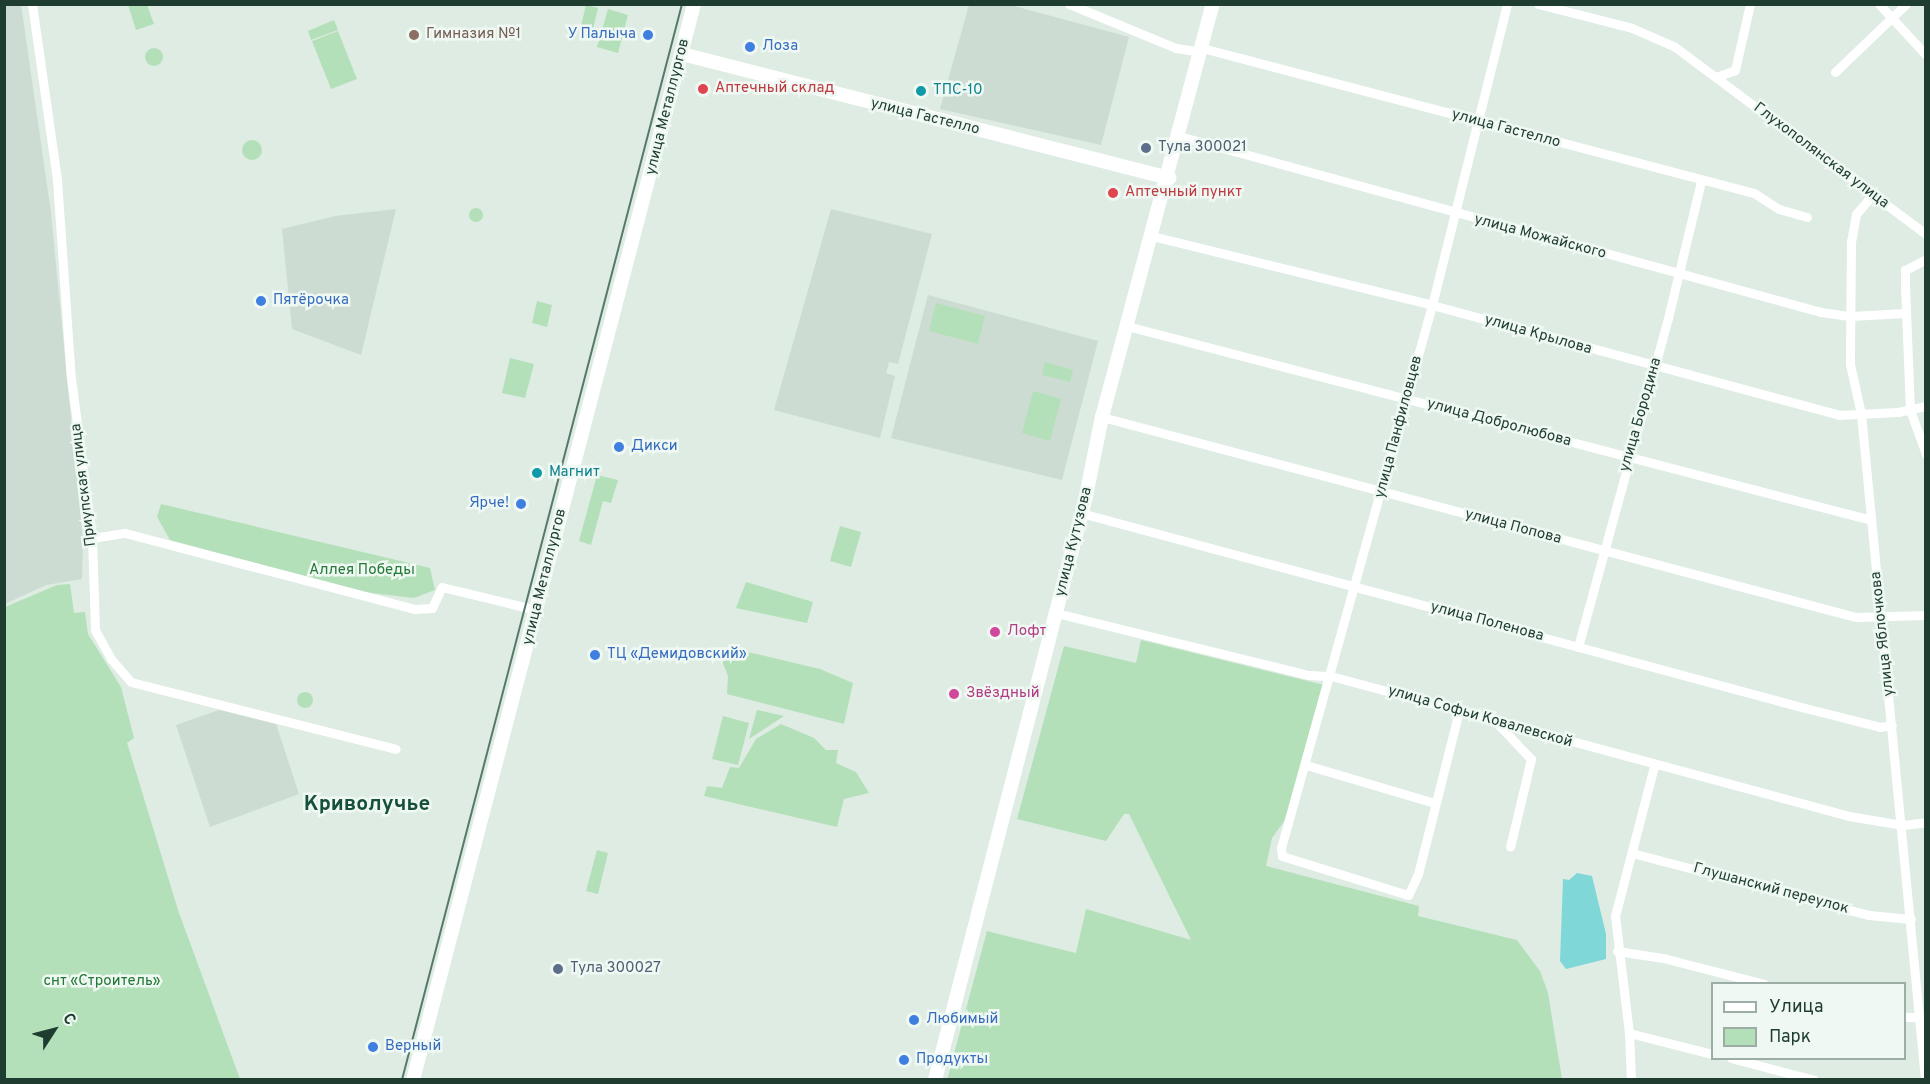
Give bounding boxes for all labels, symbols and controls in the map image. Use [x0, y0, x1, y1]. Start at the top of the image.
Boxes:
place label: Гимназия №1 [426, 26, 521, 44]
place label: У Палыча [567, 26, 636, 44]
marker: Гимназия №1 [407, 28, 421, 42]
marker: У Палыча [641, 28, 655, 42]
street label: улица Металлургов [642, 37, 694, 177]
place label: Лоза [762, 38, 798, 56]
marker: Лоза [743, 40, 757, 54]
place label: Аптечный склад [715, 80, 834, 98]
marker: Аптечный склад [696, 82, 710, 96]
place label: ТПС-10 [933, 82, 983, 100]
marker: ТПС-10 [914, 84, 928, 98]
street label: улица Гастелло [869, 95, 981, 139]
street label: Глухополянская улица [1750, 99, 1892, 213]
street label: улица Гастелло [1450, 106, 1562, 152]
place label: Тула 300021 [1158, 139, 1247, 157]
marker: Тула 300021 [1139, 141, 1153, 155]
place label: Аптечный пункт [1125, 184, 1242, 202]
marker: Аптечный пункт [1106, 186, 1120, 200]
street label: улица Можайского [1472, 211, 1608, 263]
place label: Пятёрочка [273, 292, 349, 310]
marker: Пятёрочка [254, 294, 268, 308]
street label: улица Крылова [1482, 311, 1594, 359]
street label: улица Панфиловцев [1371, 354, 1427, 500]
street label: улица Бородина [1616, 356, 1666, 474]
street label: улица Добролюбова [1425, 395, 1573, 451]
street label: Приупская улица [68, 422, 100, 548]
place label: Дикси [631, 438, 678, 456]
marker: Дикси [612, 440, 626, 454]
place label: Магнит [549, 464, 600, 482]
marker: Магнит [530, 466, 544, 480]
street label: улица Кутузова [1052, 485, 1096, 599]
place label: Ярче! [469, 495, 509, 513]
marker: Ярче! [514, 497, 528, 511]
street label: улица Попова [1463, 505, 1563, 549]
street label: улица Металлургов [519, 507, 571, 647]
park label: Аллея Победы [309, 562, 415, 580]
street label: улица Яблочкова [1867, 571, 1899, 697]
street label: улица Поленова [1428, 598, 1546, 646]
place label: Лофт [1007, 623, 1046, 641]
marker: Лофт [988, 625, 1002, 639]
place label: ТЦ «Демидовский» [607, 646, 747, 664]
marker: ТЦ «Демидовский» [588, 648, 602, 662]
street label: улица Софьи Ковалевской [1386, 682, 1574, 752]
place label: Звёздный [966, 685, 1040, 703]
marker: Звёздный [947, 687, 961, 701]
district label: Криволучье [304, 792, 430, 818]
street label: Глушанский переулок [1691, 860, 1851, 918]
place label: Тула 300027 [570, 960, 661, 978]
marker: Тула 300027 [551, 962, 565, 976]
park label: снт «Строитель» [44, 973, 160, 991]
legend [1711, 982, 1906, 1060]
text: Улица [1769, 996, 1823, 1019]
north arrow [24, 1000, 84, 1060]
text: С [57, 1009, 80, 1029]
place label: Любимый [926, 1011, 998, 1029]
marker: Любимый [907, 1013, 921, 1027]
text: Парк [1769, 1026, 1811, 1049]
place label: Верный [385, 1038, 441, 1056]
marker: Верный [366, 1040, 380, 1054]
place label: Продукты [916, 1051, 988, 1069]
marker: Продукты [897, 1053, 911, 1067]

